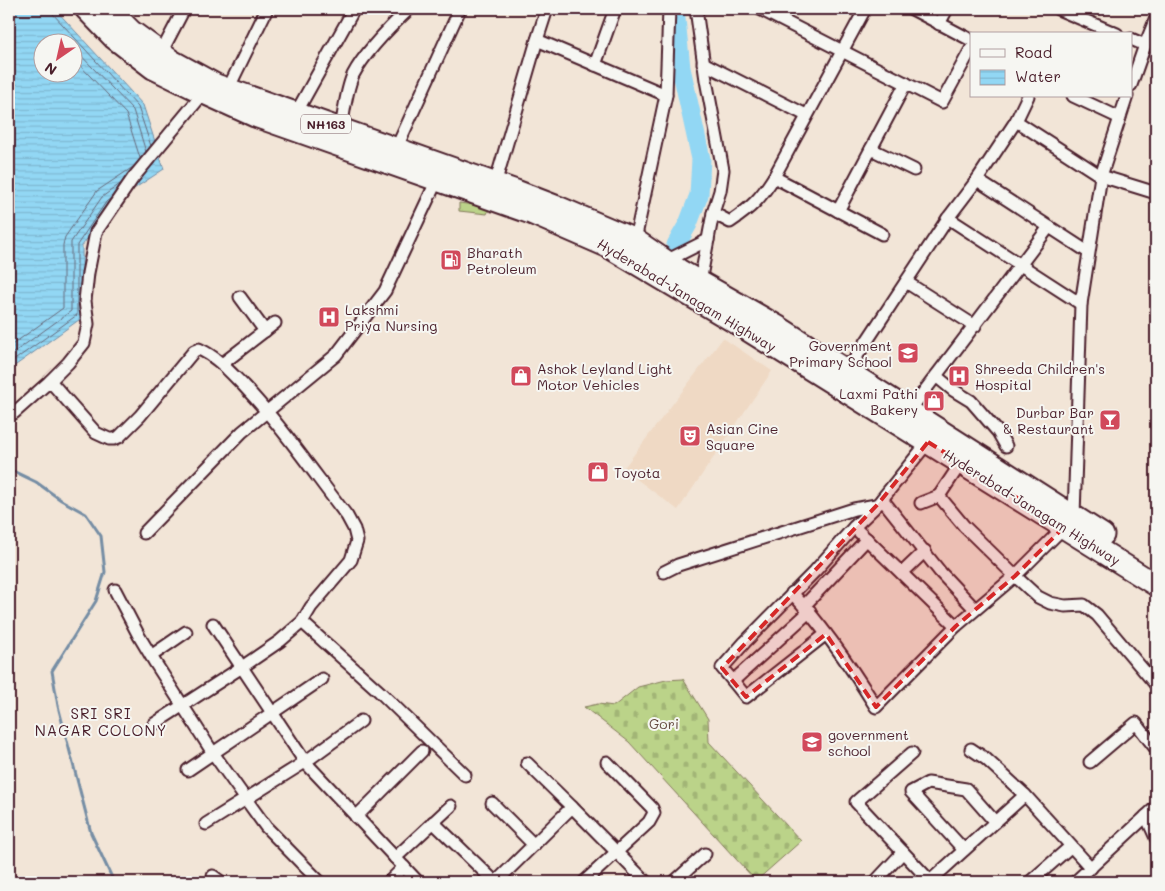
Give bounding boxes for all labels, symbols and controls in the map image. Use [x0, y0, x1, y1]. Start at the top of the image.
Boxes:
north arrow [32, 32, 82, 82]
legend [970, 32, 1132, 98]
text: Road [1015, 42, 1052, 62]
text: N [41, 58, 60, 80]
text: Water [1015, 66, 1061, 86]
road number: NH163 [301, 115, 351, 134]
street label: Hyderabad-Janagam Highway [594, 234, 780, 356]
place label: Bharath Petroleum [467, 243, 537, 278]
fuel station icon: Bharath Petroleum [439, 248, 463, 272]
place label: Lakshmi Priya Nursing [345, 300, 437, 335]
hospital icon: Lakshmi Priya Nursing [317, 305, 341, 329]
place label: Government Primary School [789, 336, 892, 371]
school or university icon: Government Primary School [896, 341, 920, 365]
place label: Ashok Leyland Light Motor Vehicles [537, 359, 672, 394]
place label: Shreeda Children's Hospital [975, 359, 1105, 394]
shop icon: Ashok Leyland Light Motor Vehicles [509, 364, 533, 388]
hospital icon: Shreeda Children's Hospital [947, 364, 971, 388]
place label: Laxmi Pathi Bakery [839, 384, 918, 419]
shop icon: Laxmi Pathi Bakery [922, 389, 946, 413]
place label: Durbar Bar & Restaurant [1003, 403, 1094, 438]
bar icon: Durbar Bar & Restaurant [1098, 408, 1122, 432]
place label: Asian Cine Square [706, 419, 778, 454]
theatre icon: Asian Cine Square [678, 424, 702, 448]
street label: Hyderabad-Janagam Highway [940, 444, 1124, 570]
shop icon: Toyota [586, 460, 610, 484]
place label: Toyota [614, 463, 661, 482]
district label: SRI SRI NAGAR COLONY [35, 703, 167, 740]
park label: Gori [649, 714, 679, 733]
place label: government school [828, 725, 909, 760]
school or university icon: government school [800, 730, 824, 754]

